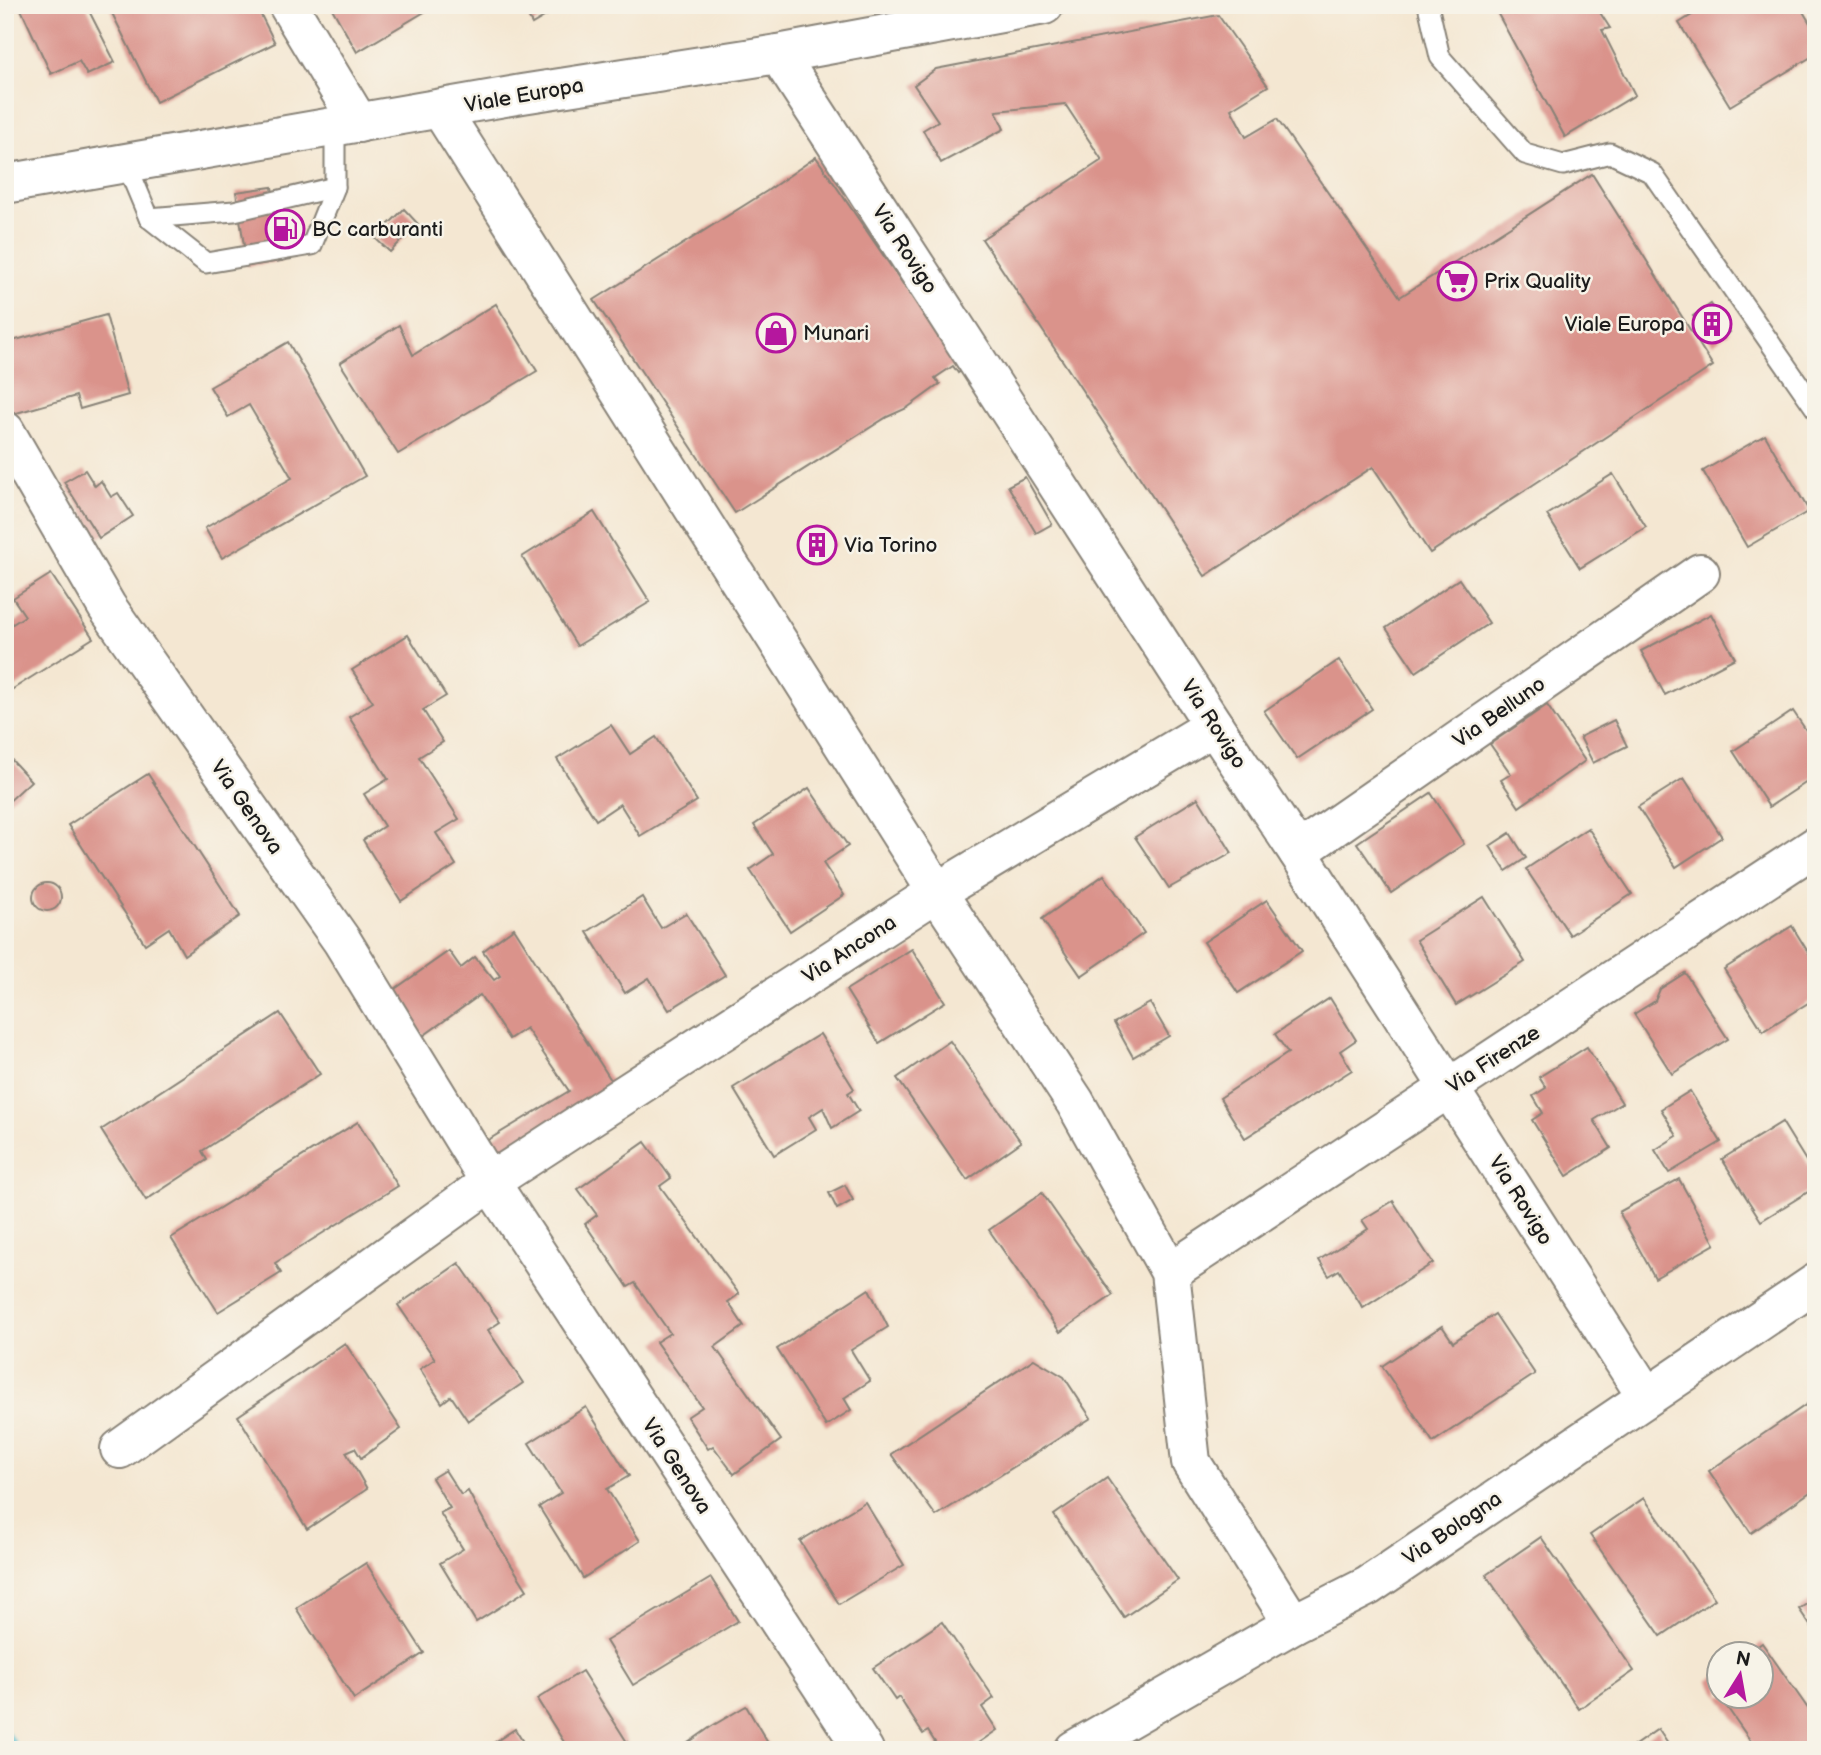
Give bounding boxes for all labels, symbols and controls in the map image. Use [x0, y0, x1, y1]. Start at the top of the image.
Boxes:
street label: Viale Europa [463, 73, 586, 118]
street label: Via Rovigo [867, 200, 943, 299]
fuel station icon: BC carburanti [264, 208, 306, 250]
place label: BC carburanti [312, 217, 443, 242]
supermarket icon: Prix Quality [1436, 260, 1478, 302]
place label: Prix Quality [1484, 269, 1591, 294]
building icon: Viale Europa [1691, 303, 1733, 345]
shop icon: Munari [755, 312, 797, 354]
place label: Viale Europa [1564, 312, 1685, 337]
place label: Munari [803, 321, 869, 346]
building icon: Via Torino [796, 524, 838, 566]
place label: Via Torino [844, 533, 938, 558]
street label: Via Belluno [1448, 671, 1550, 753]
street label: Via Rovigo [1176, 675, 1252, 774]
street label: Via Genova [205, 755, 288, 859]
street label: Via Ancona [798, 910, 901, 989]
street label: Via Firenze [1442, 1020, 1545, 1099]
street label: Via Rovigo [1483, 1151, 1558, 1250]
street label: Via Genova [636, 1414, 717, 1519]
street label: Via Bologna [1398, 1486, 1507, 1571]
north arrow [1706, 1640, 1776, 1710]
text: N [1734, 1647, 1752, 1672]

